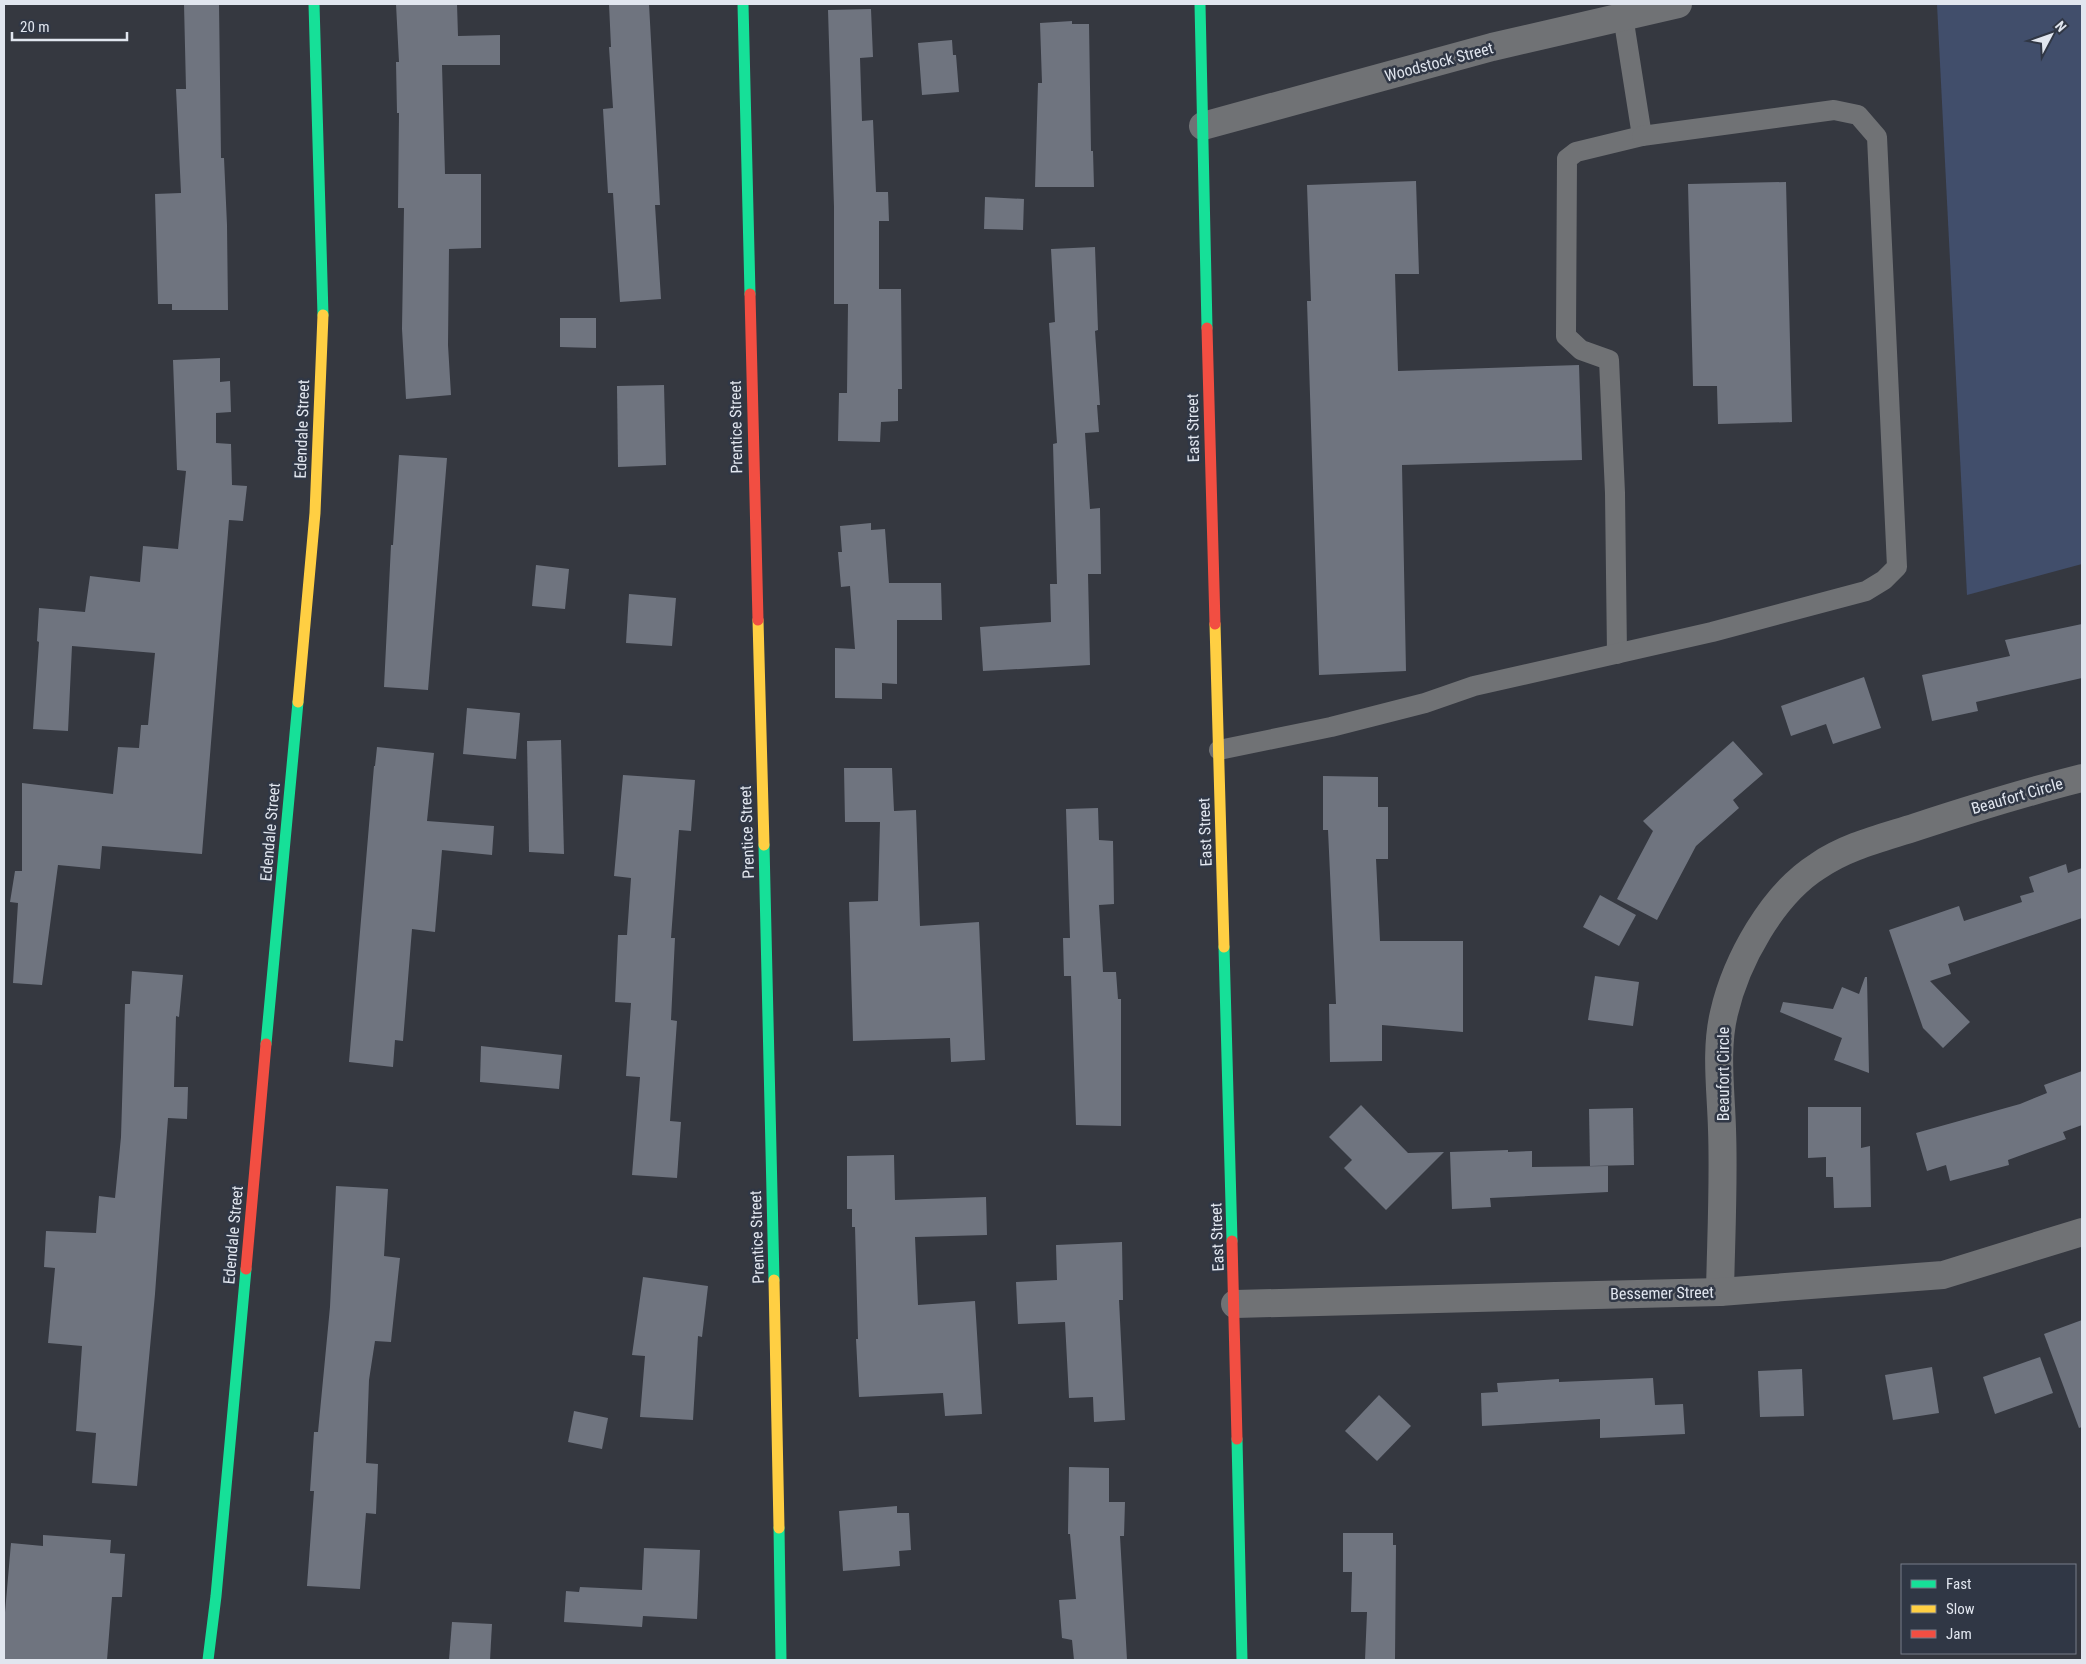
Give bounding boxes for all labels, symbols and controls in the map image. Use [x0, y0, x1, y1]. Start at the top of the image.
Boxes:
scale bar [12, 10, 128, 42]
north arrow [2026, 10, 2076, 60]
text: 20 m [20, 18, 50, 36]
text: N [2052, 18, 2070, 35]
street label: Woodstock Street [1383, 38, 1496, 86]
street label: Edendale Street [291, 379, 313, 479]
street label: Prentice Street [726, 380, 746, 474]
street label: East Street [1183, 393, 1203, 463]
street label: Beaufort Circle [1969, 774, 2065, 818]
street label: Edendale Street [256, 782, 284, 882]
street label: Prentice Street [736, 785, 758, 879]
street label: East Street [1194, 797, 1216, 867]
street label: Beaufort Circle [1714, 1027, 1733, 1121]
street label: Edendale Street [219, 1185, 247, 1285]
street label: Prentice Street [746, 1190, 768, 1284]
street label: East Street [1206, 1202, 1228, 1272]
street label: Bessemer Street [1610, 1283, 1714, 1303]
legend [1901, 1564, 2076, 1654]
text: Fast [1946, 1575, 1971, 1593]
text: Slow [1946, 1600, 1975, 1618]
text: Jam [1946, 1625, 1972, 1643]

